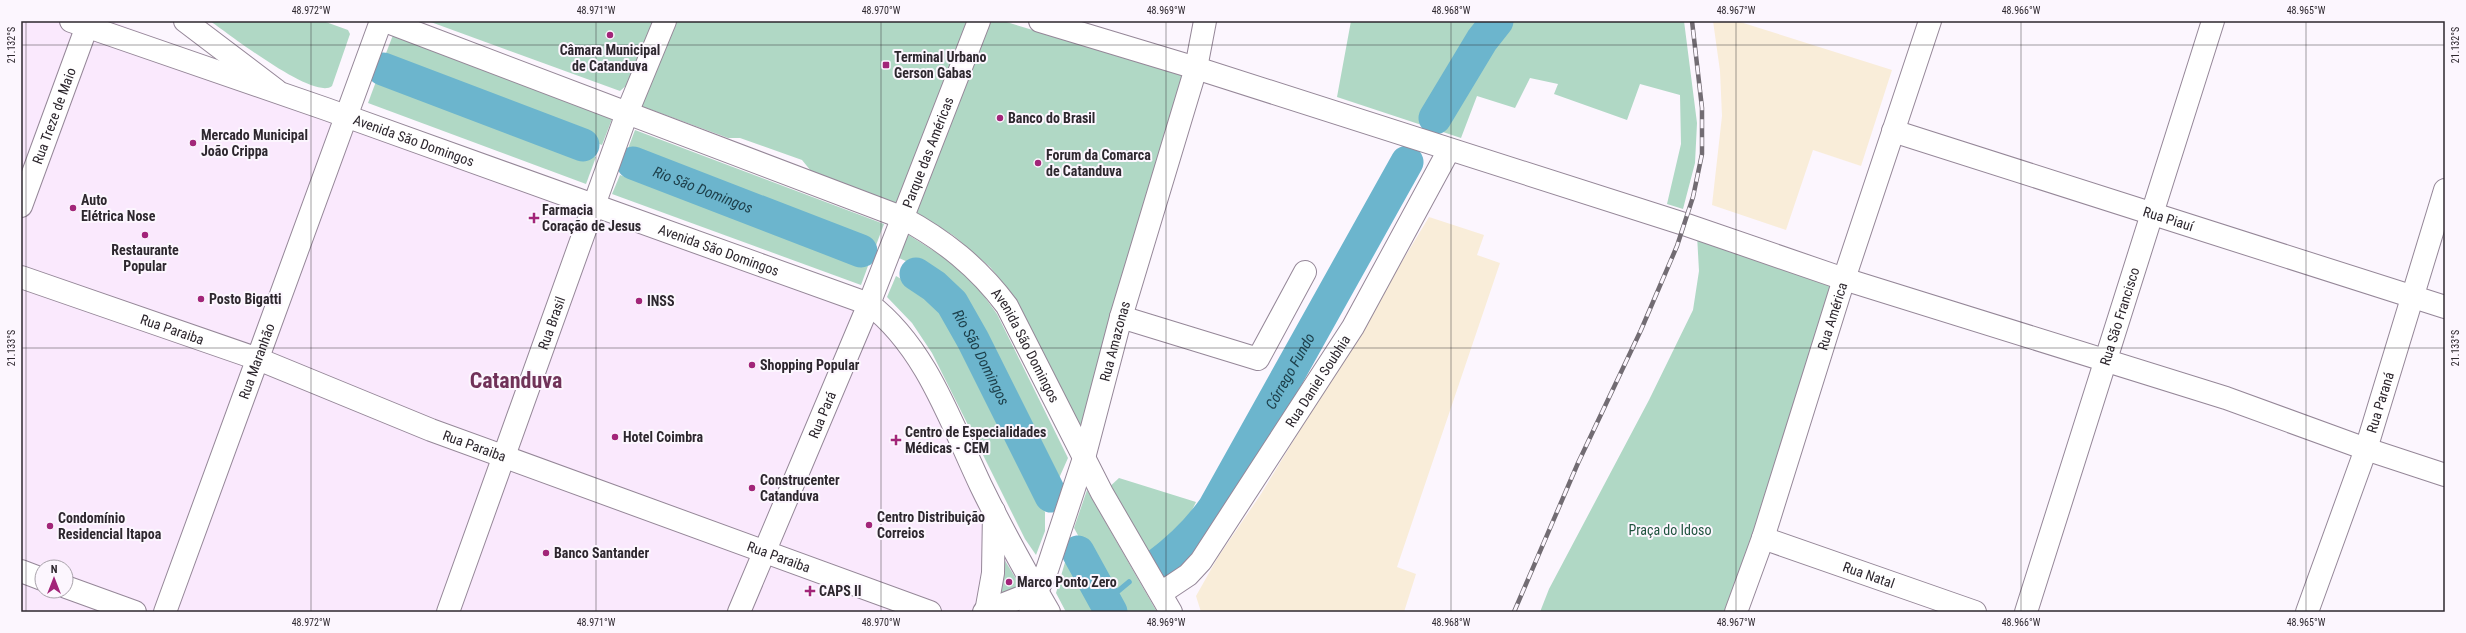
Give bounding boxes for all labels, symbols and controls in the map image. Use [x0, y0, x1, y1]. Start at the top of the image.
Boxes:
text: 48.972°W [292, 5, 331, 16]
text: 48.971°W [577, 5, 616, 16]
text: 48.970°W [862, 5, 901, 16]
text: 48.969°W [1147, 5, 1186, 16]
text: 48.968°W [1432, 5, 1471, 16]
text: 48.967°W [1717, 5, 1756, 16]
text: 48.966°W [2002, 5, 2041, 16]
text: 48.965°W [2287, 5, 2326, 16]
text: 21.132°S [6, 27, 17, 63]
text: 21.132°S [2450, 27, 2461, 63]
marker: Câmara Municipal de Catanduva [605, 30, 615, 40]
place label: Câmara Municipal de Catanduva [560, 42, 660, 74]
place label: Terminal Urbano Gerson Gabas [894, 49, 987, 81]
marker: Terminal Urbano Gerson Gabas [881, 60, 891, 70]
street label: Rua Treze de Maio [29, 65, 79, 166]
street label: Parque das Américas [899, 95, 957, 210]
place label: Banco do Brasil [1008, 110, 1095, 126]
street label: Avenida São Domingos [351, 111, 476, 170]
marker: Banco do Brasil [995, 113, 1005, 123]
place label: Mercado Municipal João Crippa [201, 127, 308, 159]
marker: Mercado Municipal João Crippa [188, 138, 198, 148]
place label: Forum da Comarca de Catanduva [1046, 147, 1151, 179]
marker: Forum da Comarca de Catanduva [1033, 158, 1043, 168]
water label: Rio São Domingos [651, 163, 756, 217]
place label: Auto Elétrica Nose [81, 192, 156, 224]
place label: Farmacia Coração de Jesus [542, 202, 641, 234]
marker: Auto Elétrica Nose [68, 203, 78, 213]
street label: Rua Piauí [2141, 203, 2196, 235]
marker: Farmacia Coração de Jesus [529, 213, 539, 223]
street label: Avenida São Domingos [656, 221, 781, 279]
marker: Restaurante Popular [140, 230, 150, 240]
place label: Restaurante Popular [111, 242, 179, 274]
street label: Rua São Francisco [2097, 265, 2143, 367]
street label: Rua América [1814, 281, 1850, 352]
street label: Avenida São Domingos [988, 285, 1063, 405]
place label: Posto Bigatti [209, 291, 282, 307]
place label: INSS [647, 293, 675, 309]
marker: Posto Bigatti [196, 294, 206, 304]
street label: Rua Brasil [535, 294, 569, 352]
marker: INSS [634, 296, 644, 306]
street label: Rua Amazonas [1096, 299, 1133, 383]
water label: Rio São Domingos [949, 306, 1013, 408]
street label: Rua Paraiba [138, 311, 206, 348]
street label: Rua Maranhão [236, 321, 278, 401]
text: 21.133°S [6, 330, 17, 366]
water label: Córrego Fundo [1262, 330, 1319, 413]
text: 21.133°S [2450, 330, 2461, 366]
street label: Rua Daniel Soubhia [1282, 332, 1354, 430]
place label: Shopping Popular [760, 357, 860, 373]
marker: Shopping Popular [747, 360, 757, 370]
district label: Catanduva [470, 368, 562, 393]
street label: Rua Paraná [2363, 370, 2397, 435]
street label: Rua Pará [805, 389, 839, 441]
place label: Centro de Especialidades Médicas - CEM [905, 424, 1046, 456]
street label: Rua Paraiba [441, 427, 508, 465]
place label: Hotel Coimbra [623, 429, 704, 445]
marker: Hotel Coimbra [610, 432, 620, 442]
marker: Centro de Especialidades Médicas - CEM [890, 434, 902, 446]
place label: Construcenter Catanduva [760, 472, 840, 504]
marker: Construcenter Catanduva [747, 483, 757, 493]
place label: Centro Distribuição Correios [877, 509, 985, 541]
place label: Condomínio Residencial Itapoa [58, 510, 162, 542]
marker: Centro Distribuição Correios [864, 520, 874, 530]
marker: Condomínio Residencial Itapoa [45, 521, 55, 531]
park label: Praça do Idoso [1629, 522, 1711, 538]
street label: Rua Paraiba [745, 538, 813, 576]
place label: Banco Santander [554, 545, 649, 561]
marker: Banco Santander [541, 548, 551, 558]
north arrow [34, 559, 74, 599]
street label: Rua Natal [1841, 559, 1897, 591]
text: N [51, 563, 58, 576]
place label: Marco Ponto Zero [1017, 574, 1117, 590]
marker: Marco Ponto Zero [1004, 577, 1014, 587]
place label: CAPS II [819, 583, 862, 599]
marker: CAPS II [804, 585, 816, 597]
text: 48.972°W [292, 617, 331, 628]
text: 48.971°W [577, 617, 616, 628]
text: 48.970°W [862, 617, 901, 628]
text: 48.969°W [1147, 617, 1186, 628]
text: 48.968°W [1432, 617, 1471, 628]
text: 48.967°W [1717, 617, 1756, 628]
text: 48.966°W [2002, 617, 2041, 628]
text: 48.965°W [2287, 617, 2326, 628]

